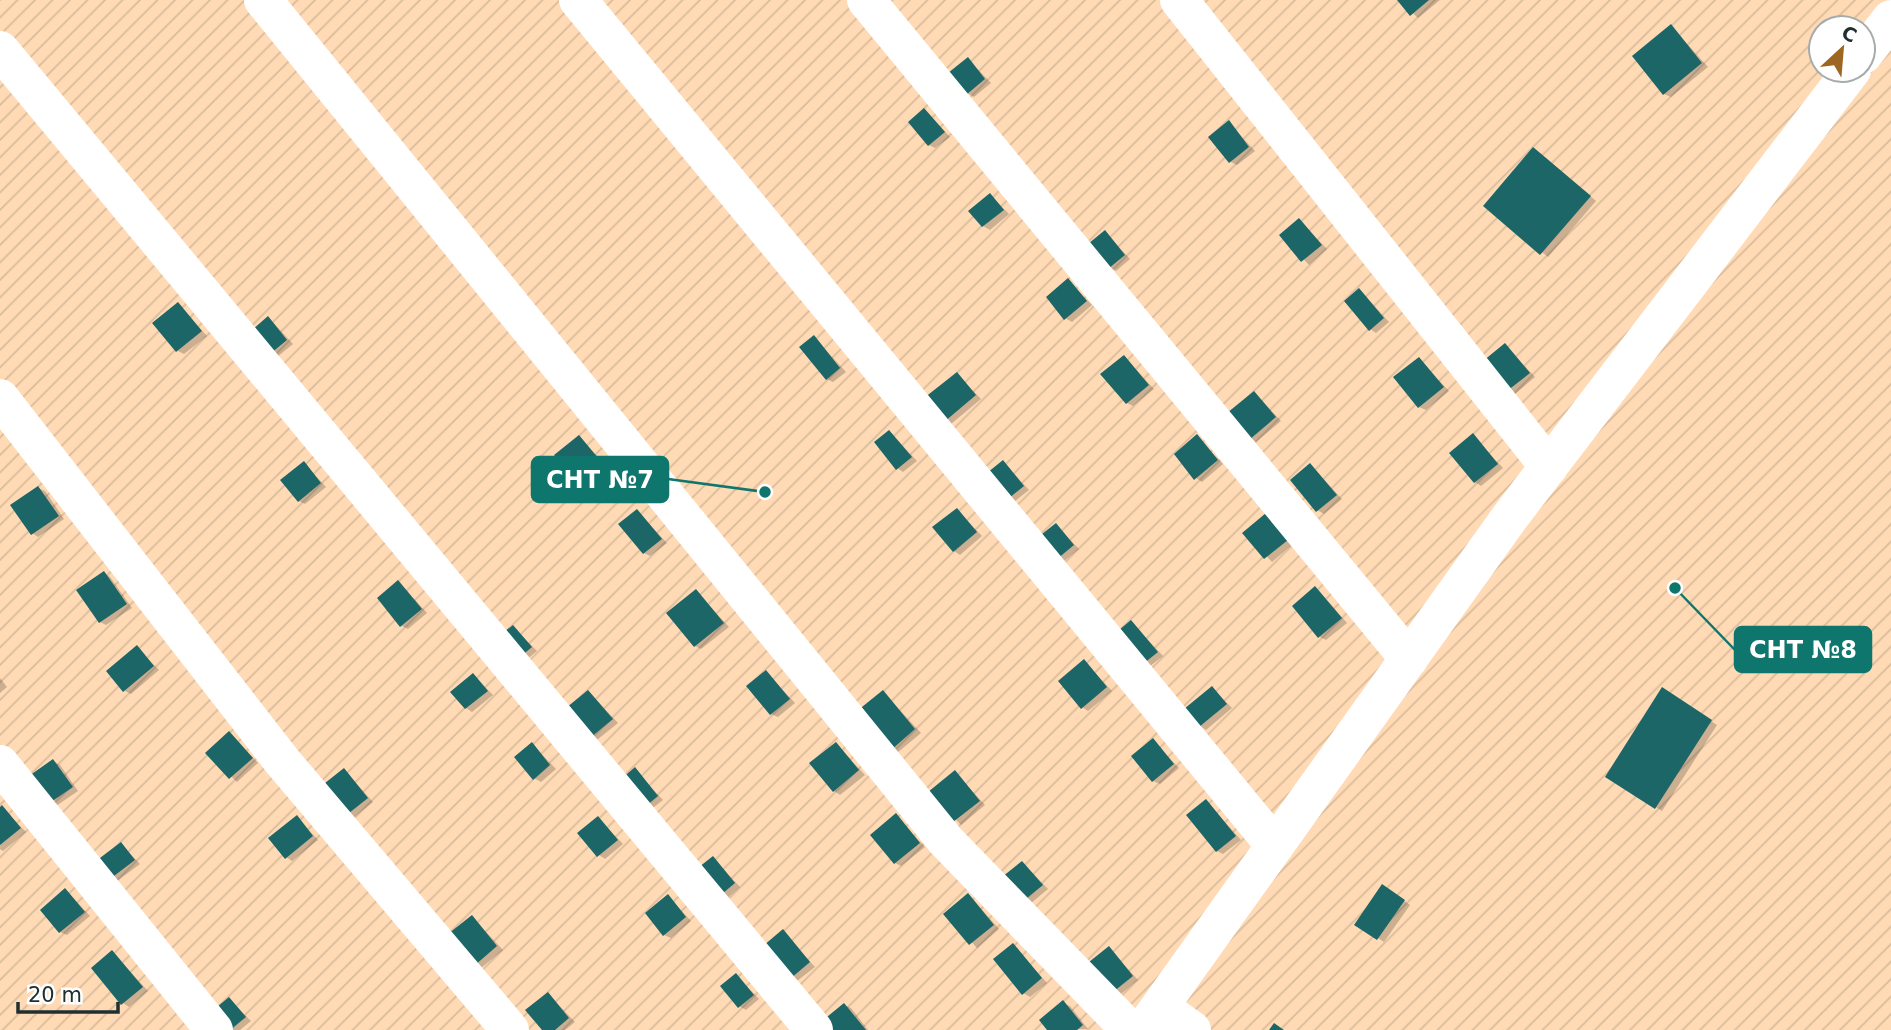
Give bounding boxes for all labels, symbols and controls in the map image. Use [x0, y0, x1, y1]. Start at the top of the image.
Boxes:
north arrow [1807, 14, 1877, 84]
text: С [1838, 21, 1861, 47]
callout: СНТ №7 [532, 457, 668, 502]
text: СНТ №7 [546, 466, 654, 494]
callout: СНТ №8 [1735, 627, 1871, 672]
text: СНТ №8 [1749, 636, 1857, 664]
scale bar [18, 970, 117, 1014]
text: 20 m [28, 983, 82, 1007]

